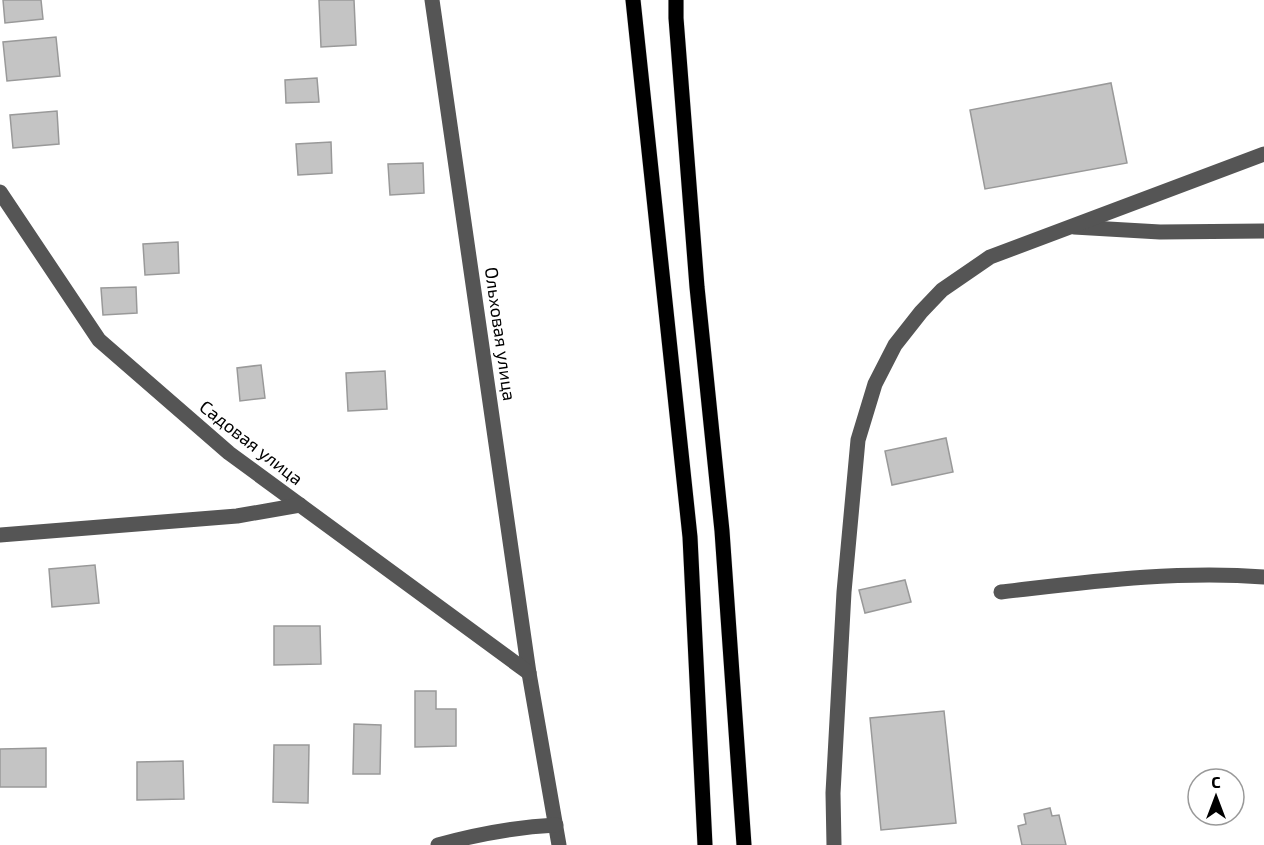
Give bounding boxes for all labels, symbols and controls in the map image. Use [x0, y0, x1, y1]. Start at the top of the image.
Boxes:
street label: Ольховая улица [481, 266, 521, 402]
street label: Садовая улица [196, 395, 308, 489]
north arrow [1186, 767, 1246, 827]
text: С [1211, 772, 1221, 791]

